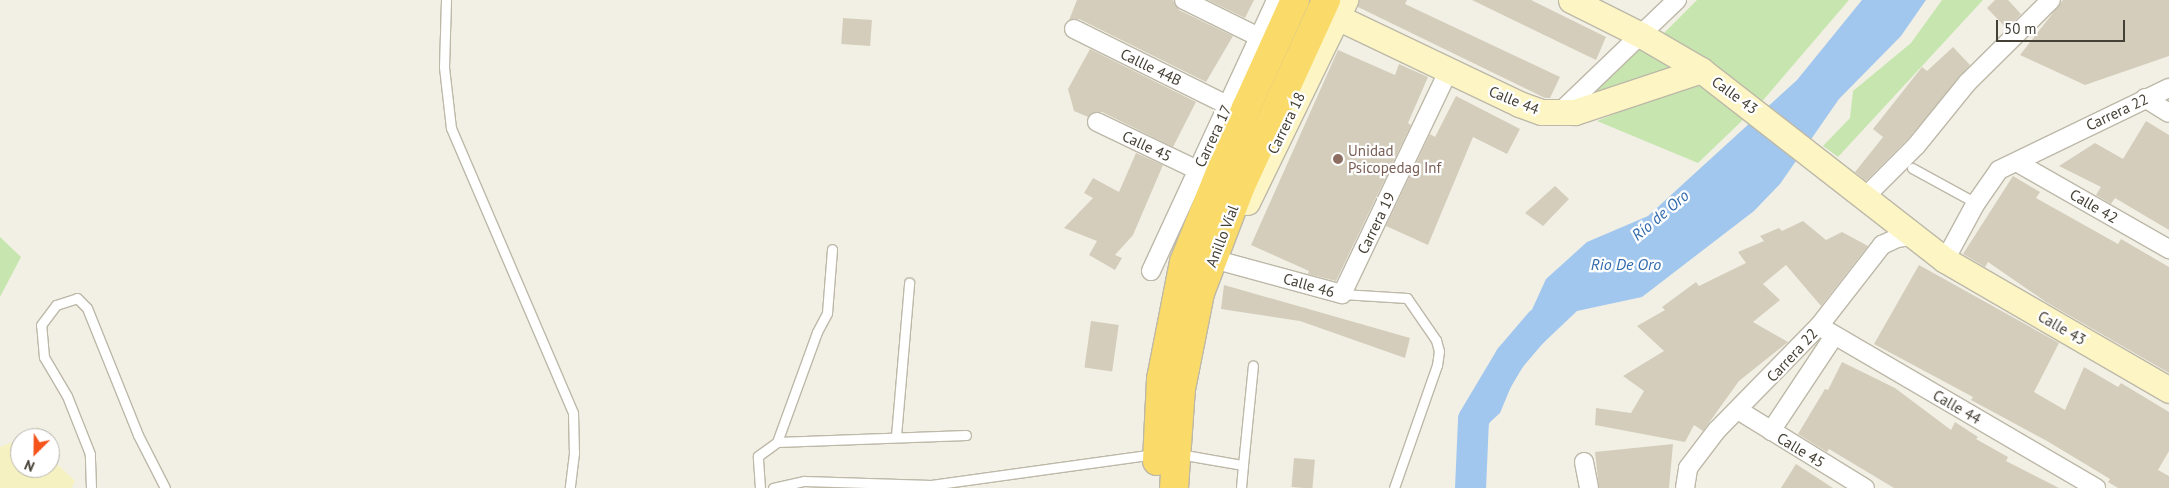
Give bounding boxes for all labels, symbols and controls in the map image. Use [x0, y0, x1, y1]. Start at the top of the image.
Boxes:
scale bar [1999, 10, 2128, 42]
text: 50 m [2004, 19, 2037, 38]
street label: Callle 44B [1118, 45, 1184, 89]
street label: Calle 43 [1708, 72, 1762, 118]
street label: Calle 44 [1486, 82, 1542, 118]
street label: Carrera 18 [1263, 89, 1309, 157]
street label: Carrera 22 [2083, 90, 2151, 134]
street label: Carrera 17 [1191, 102, 1235, 170]
street label: Calle 45 [1119, 127, 1175, 165]
place label: Unidad Psicopedag Inf [1348, 141, 1441, 176]
marker: Unidad Psicopedag Inf [1332, 153, 1344, 165]
street label: Calle 42 [2067, 185, 2121, 227]
water label: Río de Oro [1628, 186, 1692, 244]
street label: Carrera 19 [1353, 189, 1399, 257]
street label: Anillo Víal [1202, 202, 1242, 270]
water label: Rio De Oro [1591, 254, 1661, 274]
street label: Calle 46 [1281, 269, 1337, 301]
street label: Calle 43 [2035, 307, 2089, 349]
street label: Carrera 22 [1763, 325, 1821, 385]
street label: Calle 44 [1930, 386, 1984, 428]
north arrow [10, 428, 60, 478]
street label: Calle 45 [1774, 429, 1828, 471]
text: N [22, 456, 37, 476]

